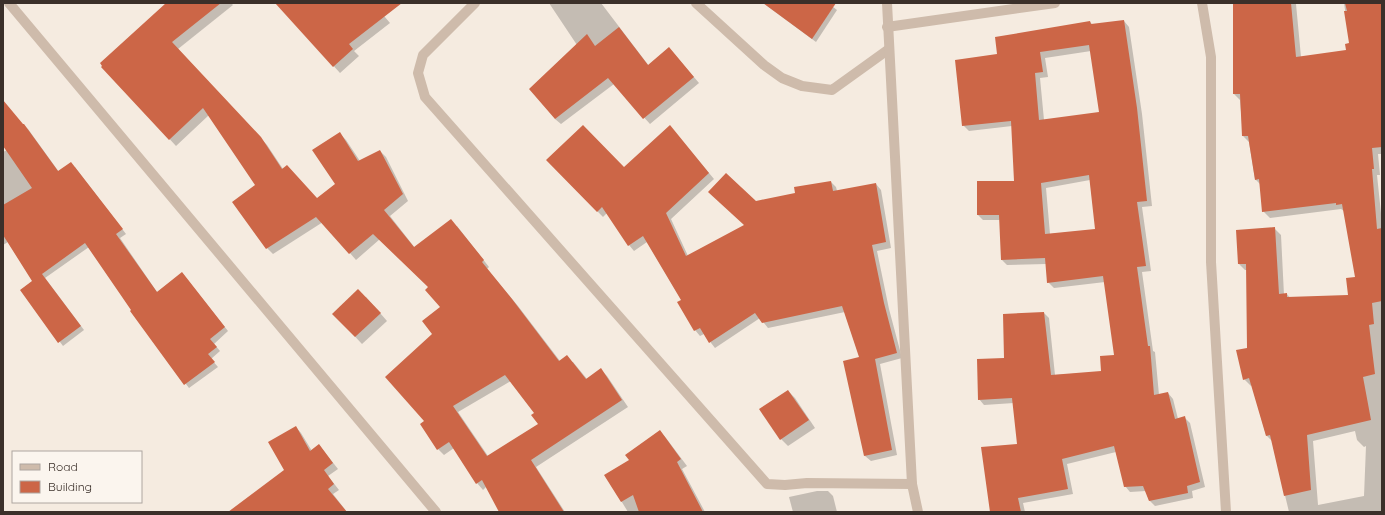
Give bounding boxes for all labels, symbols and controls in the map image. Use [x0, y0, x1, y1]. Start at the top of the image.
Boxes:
legend [12, 451, 142, 503]
text: Road [48, 459, 78, 474]
text: Building [48, 479, 92, 494]

